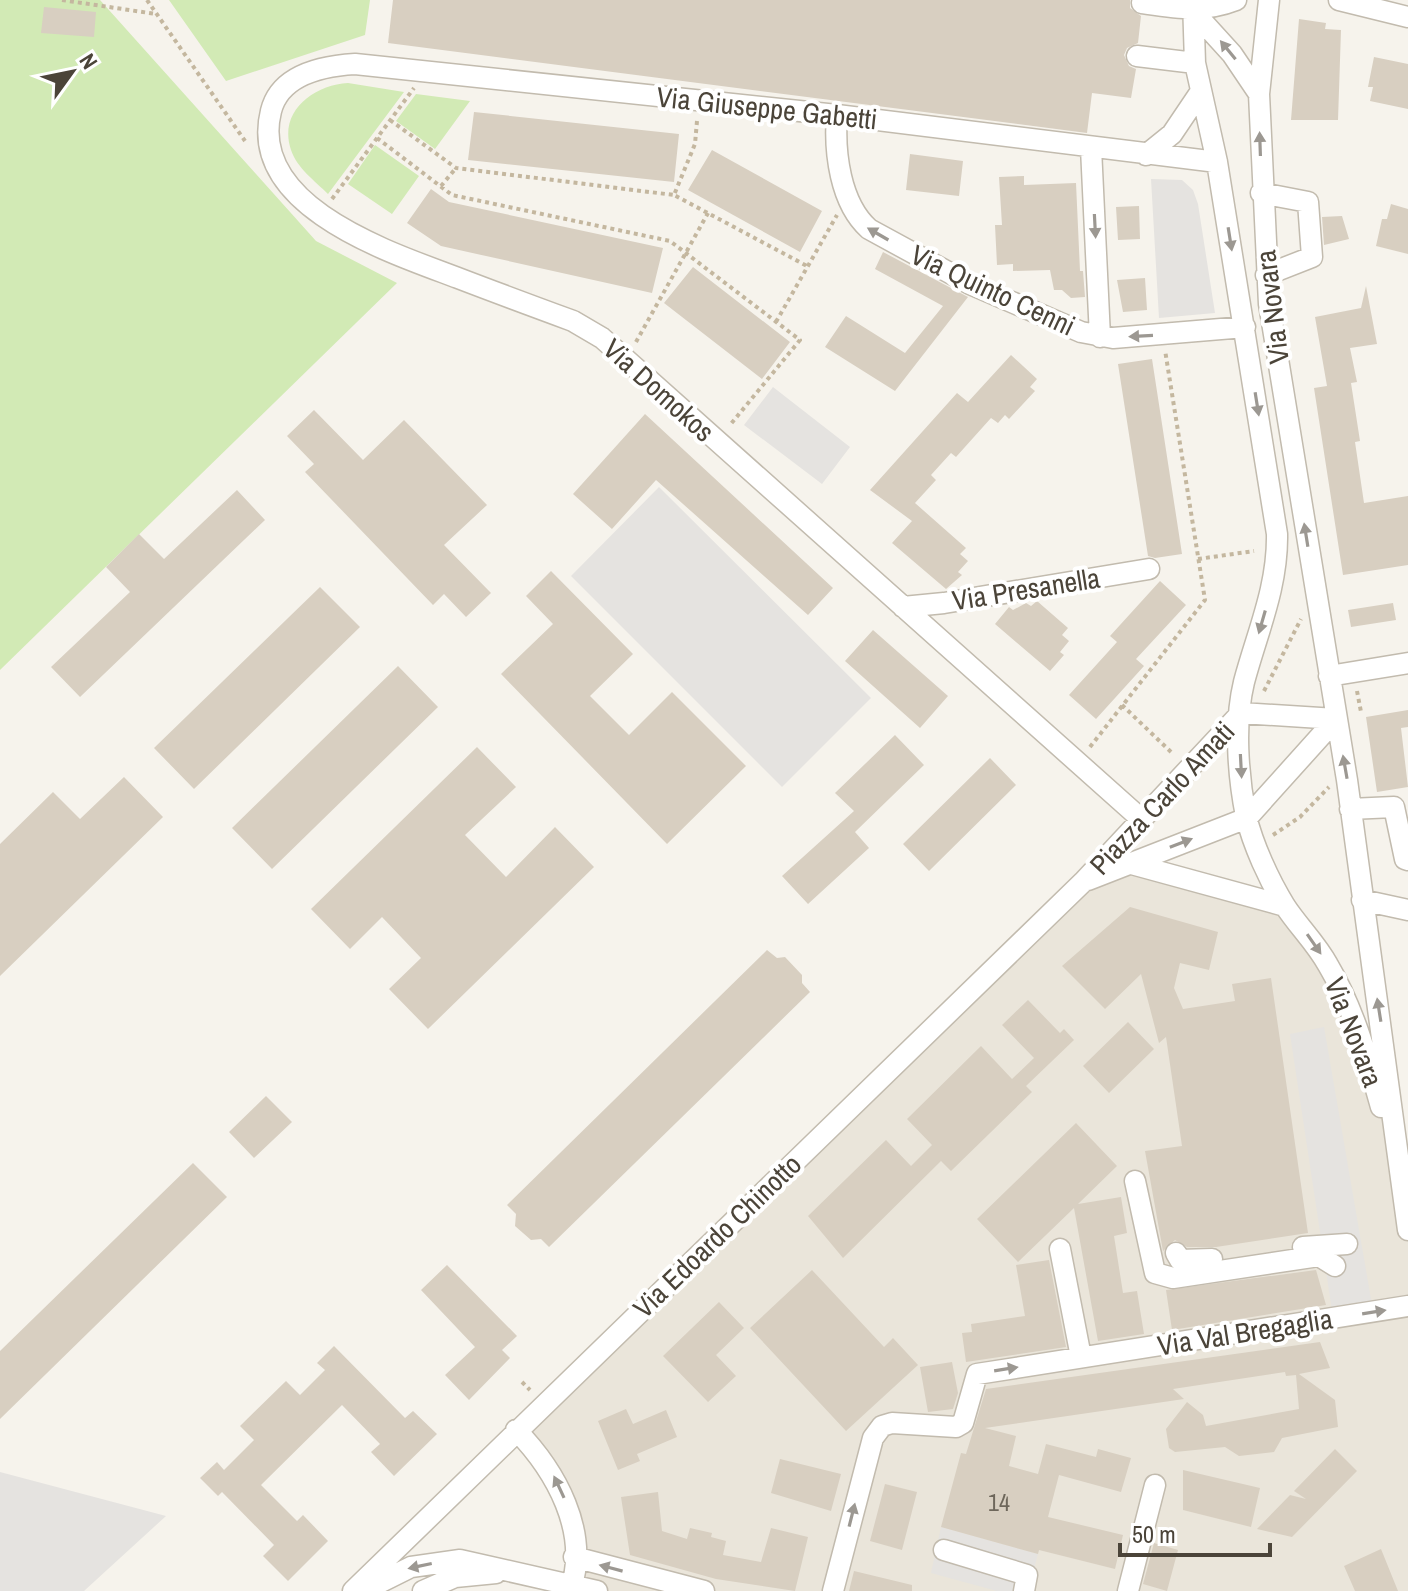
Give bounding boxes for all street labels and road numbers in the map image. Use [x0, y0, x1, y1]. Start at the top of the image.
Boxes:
street label: Via Giuseppe Gabetti [655, 78, 879, 138]
street label: Via Quinto Cenni [905, 235, 1081, 345]
street label: Via Novara [1246, 248, 1298, 366]
street label: Via Domokos [595, 330, 723, 450]
street label: Via Presanella [949, 559, 1103, 619]
street label: Piazza Carlo Amati [1081, 713, 1243, 883]
street label: Via Novara [1316, 972, 1392, 1092]
street label: Via Edoardo Chinotto [625, 1146, 809, 1326]
street label: Via Val Bregaglia [1155, 1299, 1335, 1365]

